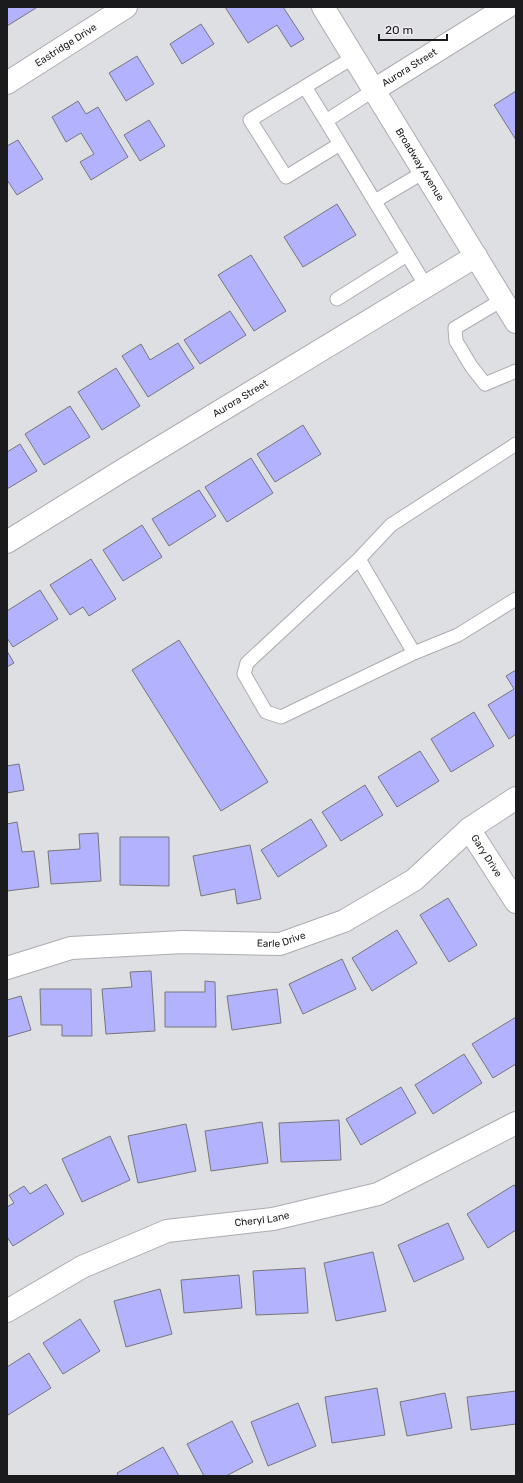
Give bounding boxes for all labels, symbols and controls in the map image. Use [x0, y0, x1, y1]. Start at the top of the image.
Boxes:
scale bar [379, 16, 447, 42]
street label: Eastridge Drive [33, 21, 99, 69]
text: 20 m [385, 23, 413, 37]
street label: Aurora Street [380, 46, 440, 89]
street label: Broadway Avenue [393, 126, 447, 204]
street label: Aurora Street [211, 377, 271, 420]
street label: Gary Drive [468, 832, 505, 880]
street label: Earle Drive [257, 929, 308, 950]
street label: Cheryl Lane [234, 1209, 291, 1229]

